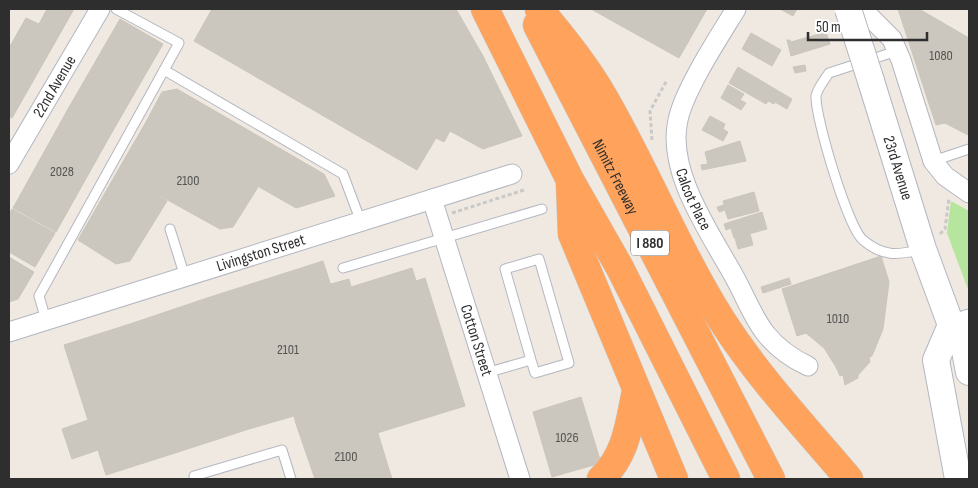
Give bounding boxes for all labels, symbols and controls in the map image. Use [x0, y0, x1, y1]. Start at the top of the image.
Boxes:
scale bar [808, 10, 927, 42]
text: 50 m [816, 18, 841, 37]
house number: 1080 [929, 47, 953, 64]
street label: 22nd Avenue [29, 52, 80, 121]
street label: 23rd Avenue [879, 134, 917, 202]
street label: Nimitz Freeway [588, 136, 643, 218]
house number: 2028 [50, 163, 74, 180]
street label: Calcot Place [671, 166, 715, 234]
house number: 2100 [176, 172, 200, 189]
street label: Livingston Street [214, 230, 308, 276]
road number: I 880 [631, 230, 669, 256]
street label: Cotton Street [456, 302, 497, 378]
house number: 1010 [827, 310, 849, 327]
house number: 2101 [277, 341, 299, 358]
house number: 1026 [555, 429, 579, 446]
house number: 2100 [334, 448, 358, 465]

